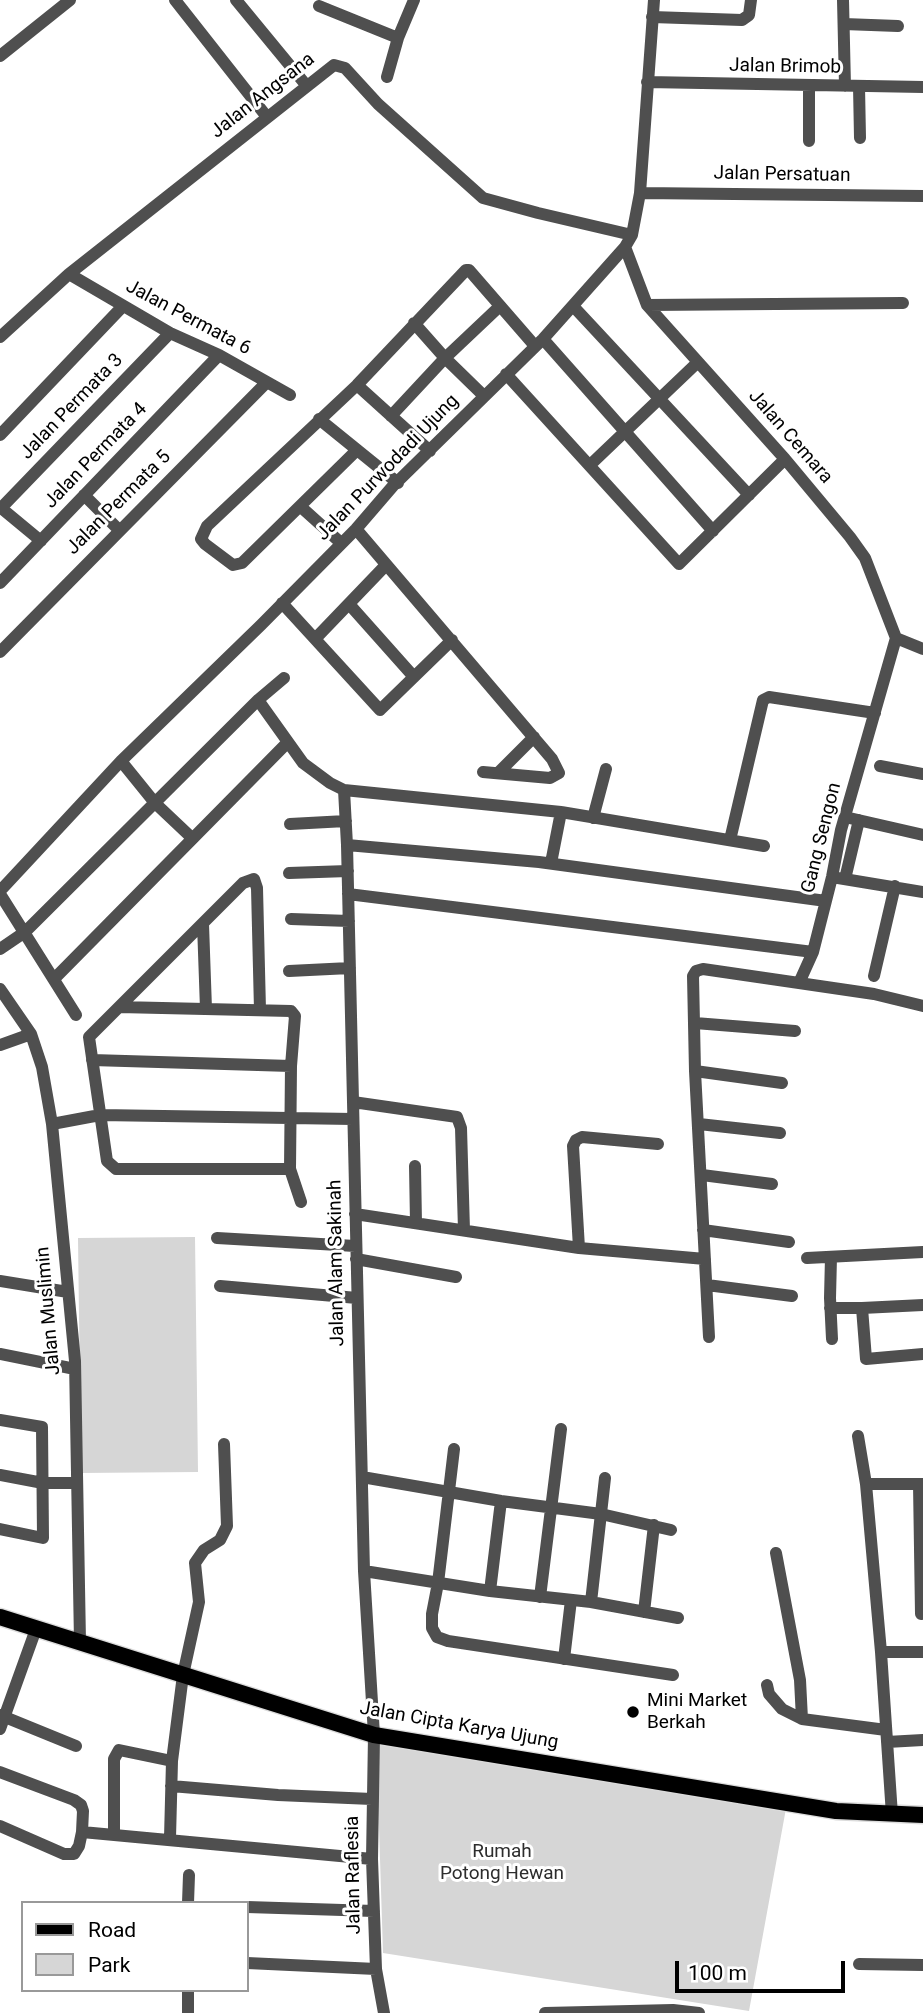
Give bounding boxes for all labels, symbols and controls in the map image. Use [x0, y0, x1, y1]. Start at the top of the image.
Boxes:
street label: Jalan Angsana [207, 48, 319, 144]
street label: Jalan Brimob [729, 55, 841, 79]
street label: Jalan Persatuan [713, 162, 851, 188]
street label: Jalan Permata 6 [122, 275, 254, 361]
street label: Jalan Permata 3 [16, 349, 128, 465]
street label: Jalan Cemara [743, 385, 837, 489]
street label: Jalan Purwodadi Ujung [312, 390, 464, 546]
street label: Jalan Permata 4 [40, 398, 152, 514]
street label: Jalan Permata 5 [62, 446, 176, 560]
street label: Gang Sengon [797, 780, 847, 896]
street label: Jalan Alam Sakinah [324, 1179, 350, 1347]
street label: Jalan Muslimin [32, 1246, 66, 1376]
place label: Mini Market Berkah [647, 1690, 747, 1734]
street label: Jalan Cipta Karya Ujung [358, 1697, 560, 1755]
marker: Mini Market Berkah [625, 1704, 641, 1720]
street label: Jalan Raflesia [342, 1815, 366, 1935]
park label: Rumah Potong Hewan [440, 1841, 564, 1885]
legend [21, 1901, 248, 1992]
text: Road [88, 1918, 136, 1942]
scale bar [678, 1946, 848, 1990]
text: Park [88, 1953, 130, 1977]
text: 100 m [688, 1961, 747, 1985]

